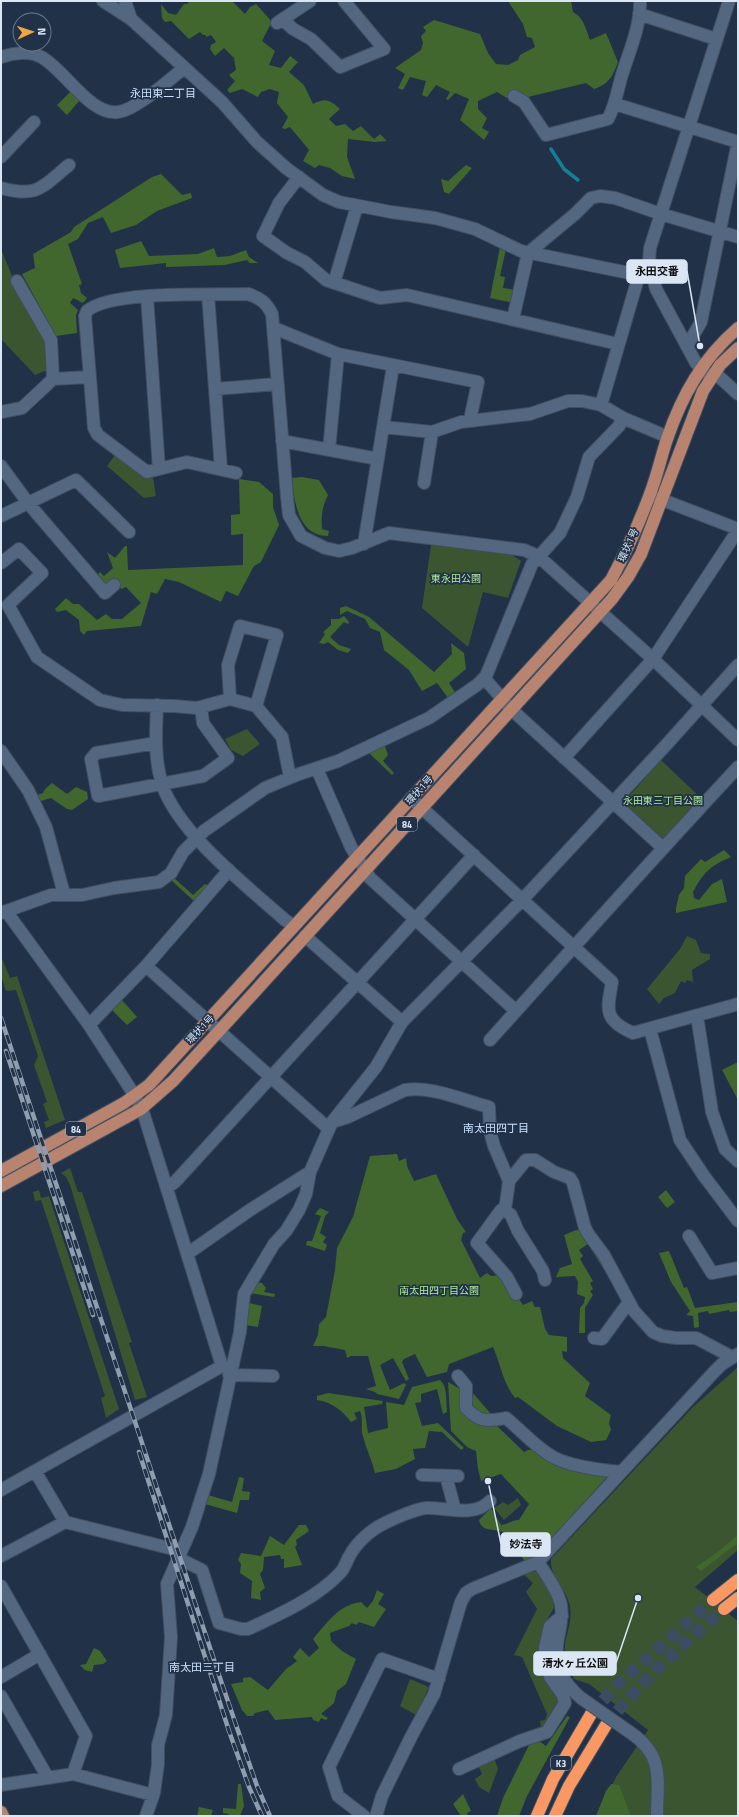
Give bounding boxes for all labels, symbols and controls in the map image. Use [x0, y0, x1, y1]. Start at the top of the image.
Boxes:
north arrow [12, 12, 52, 52]
text: N [34, 27, 50, 36]
district label: 永田東二丁目 [130, 85, 196, 101]
callout: 永田交番 [627, 260, 687, 283]
text: 永田交番 [635, 263, 679, 279]
street label: 環状1号 [614, 526, 642, 564]
park label: 東永田公園 [431, 571, 481, 586]
street label: 環状1号 [402, 772, 436, 808]
park label: 永田東三丁目公園 [623, 793, 703, 808]
road number: 84 [397, 817, 417, 831]
street label: 環状1号 [182, 1011, 218, 1047]
district label: 南太田四丁目 [463, 1120, 529, 1136]
road number: 84 [66, 1122, 86, 1136]
park label: 南太田四丁目公園 [399, 1283, 479, 1298]
callout: 妙法寺 [501, 1533, 550, 1556]
text: 妙法寺 [510, 1536, 543, 1552]
callout: 清水ヶ丘公園 [534, 1652, 616, 1675]
text: 清水ヶ丘公園 [542, 1655, 608, 1671]
district label: 南太田三丁目 [169, 1659, 235, 1675]
road number: K3 [551, 1756, 571, 1770]

